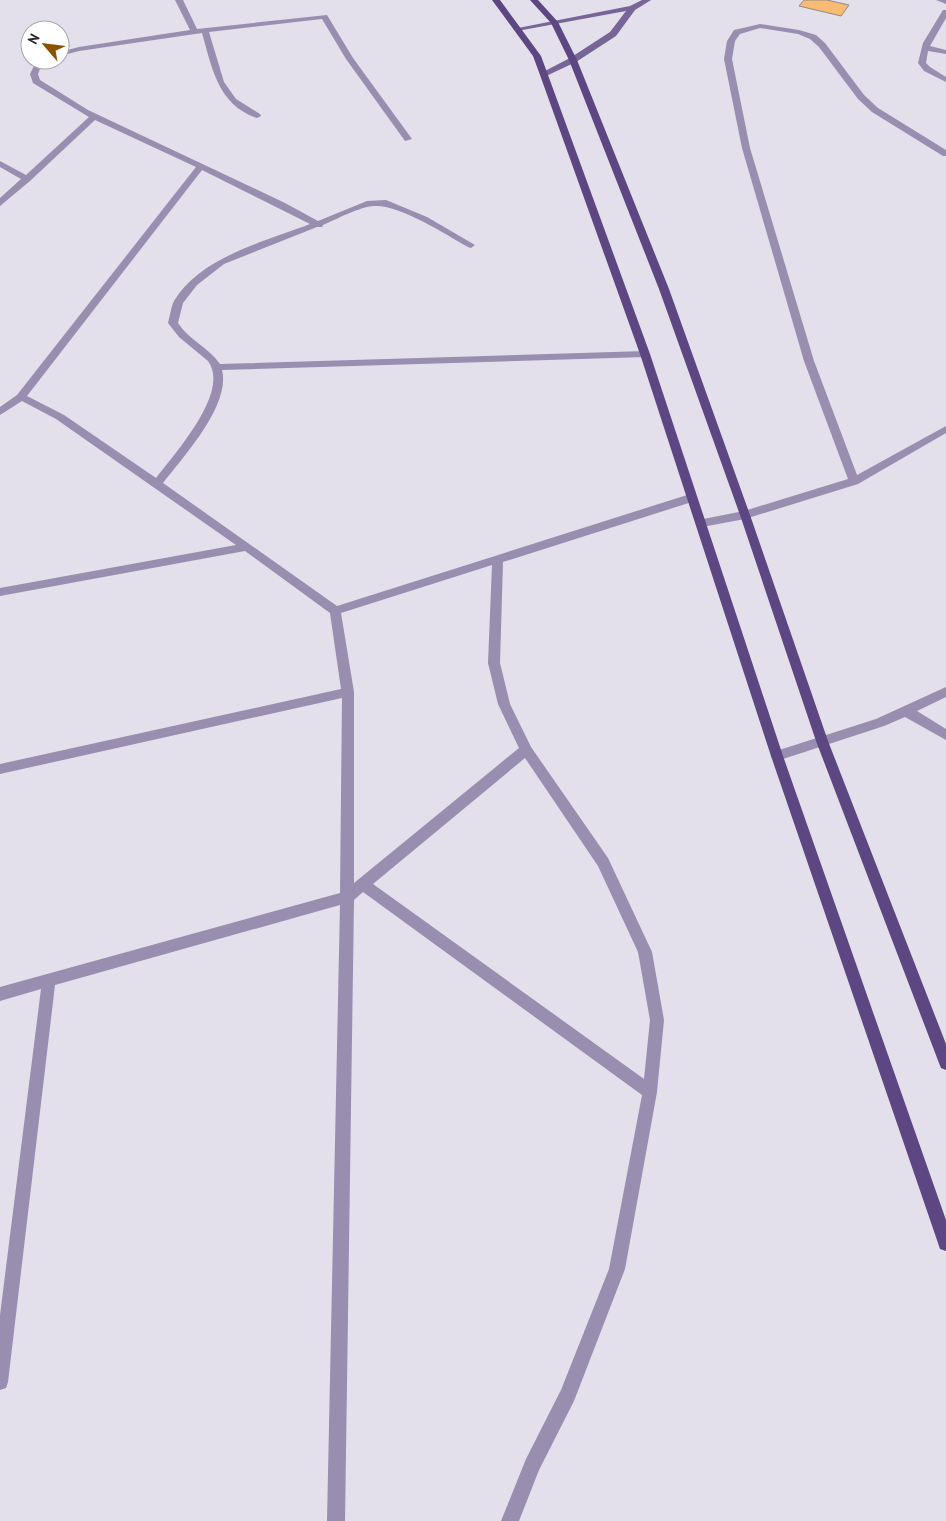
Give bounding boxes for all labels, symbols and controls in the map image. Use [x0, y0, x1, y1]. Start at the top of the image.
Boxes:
north arrow [20, 20, 70, 70]
text: N [23, 31, 44, 47]

